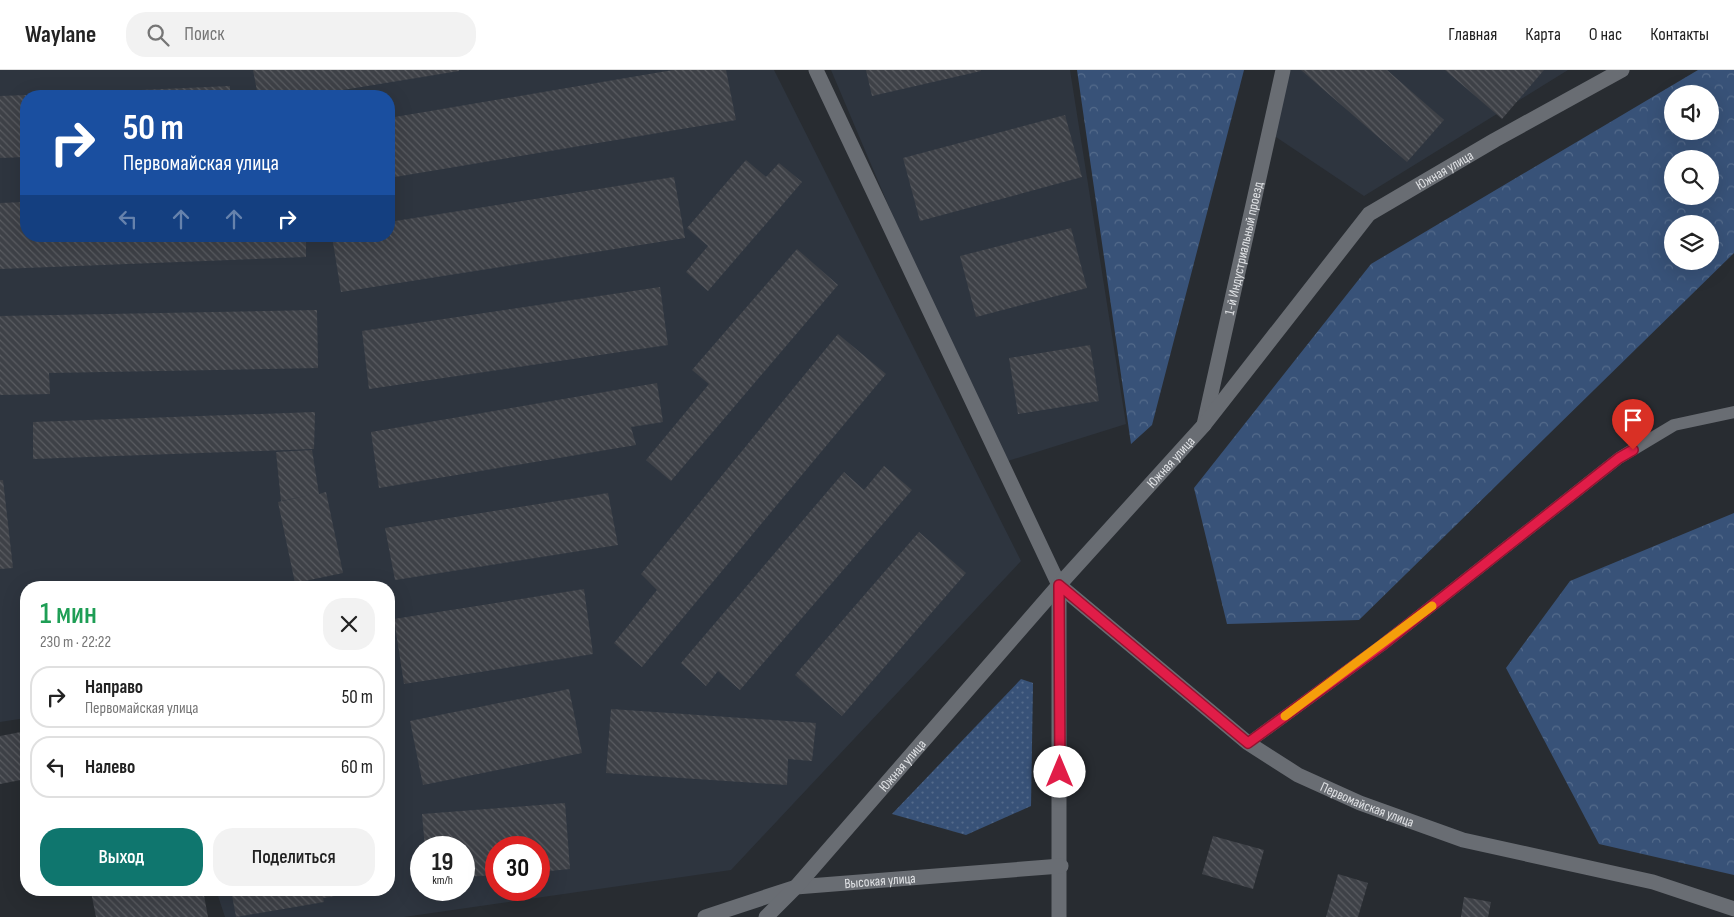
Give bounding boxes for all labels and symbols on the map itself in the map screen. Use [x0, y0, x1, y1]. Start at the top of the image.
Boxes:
street label: Южная улица [1413, 146, 1476, 193]
street label: 1-й Индустриальный проезд [1220, 180, 1266, 317]
pin [1612, 399, 1654, 450]
street label: Южная улица [1143, 433, 1198, 491]
street label: Южная улица [875, 736, 929, 795]
position arrow [1033, 745, 1085, 797]
street label: Первомайская улица [1318, 778, 1417, 830]
speed limit sign: 30 [485, 836, 550, 901]
street label: Высокая улица [844, 869, 916, 892]

